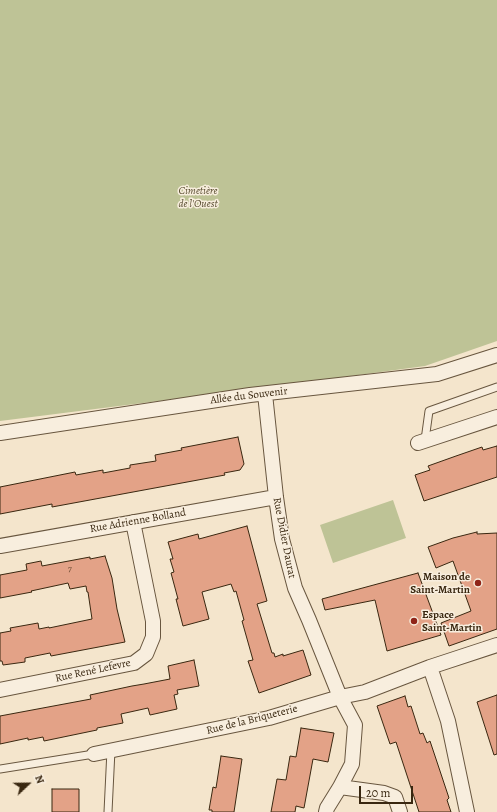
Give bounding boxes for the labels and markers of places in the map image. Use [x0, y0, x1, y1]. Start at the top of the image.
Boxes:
place label: Maison de Saint-Martin [410, 570, 470, 596]
marker: Maison de Saint-Martin [473, 578, 483, 588]
place label: Espace Saint-Martin [422, 608, 482, 634]
marker: Espace Saint-Martin [409, 616, 419, 626]

